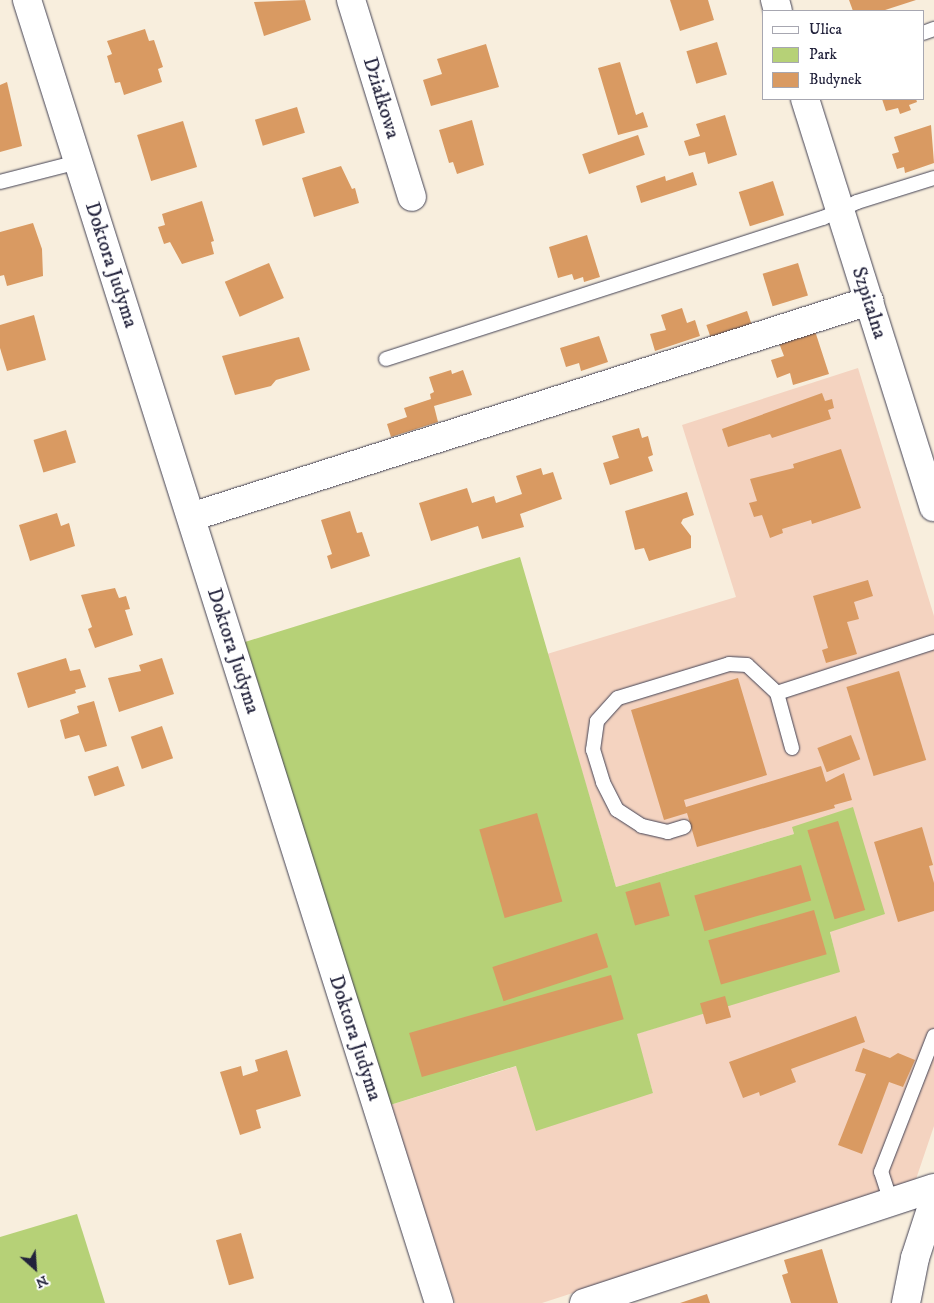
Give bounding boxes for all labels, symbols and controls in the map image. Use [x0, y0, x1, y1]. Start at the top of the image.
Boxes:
legend [762, 10, 924, 100]
text: Ulica [809, 20, 842, 39]
text: Park [809, 45, 837, 64]
street label: Działkowa [357, 54, 405, 142]
text: Budynek [809, 70, 862, 89]
street label: Doktora Judyma [79, 199, 143, 331]
street label: Szpitalna [846, 264, 892, 342]
street label: Doktora Judyma [201, 585, 265, 717]
street label: Doktora Judyma [323, 972, 387, 1104]
north arrow [10, 1243, 60, 1293]
text: N [32, 1271, 51, 1292]

